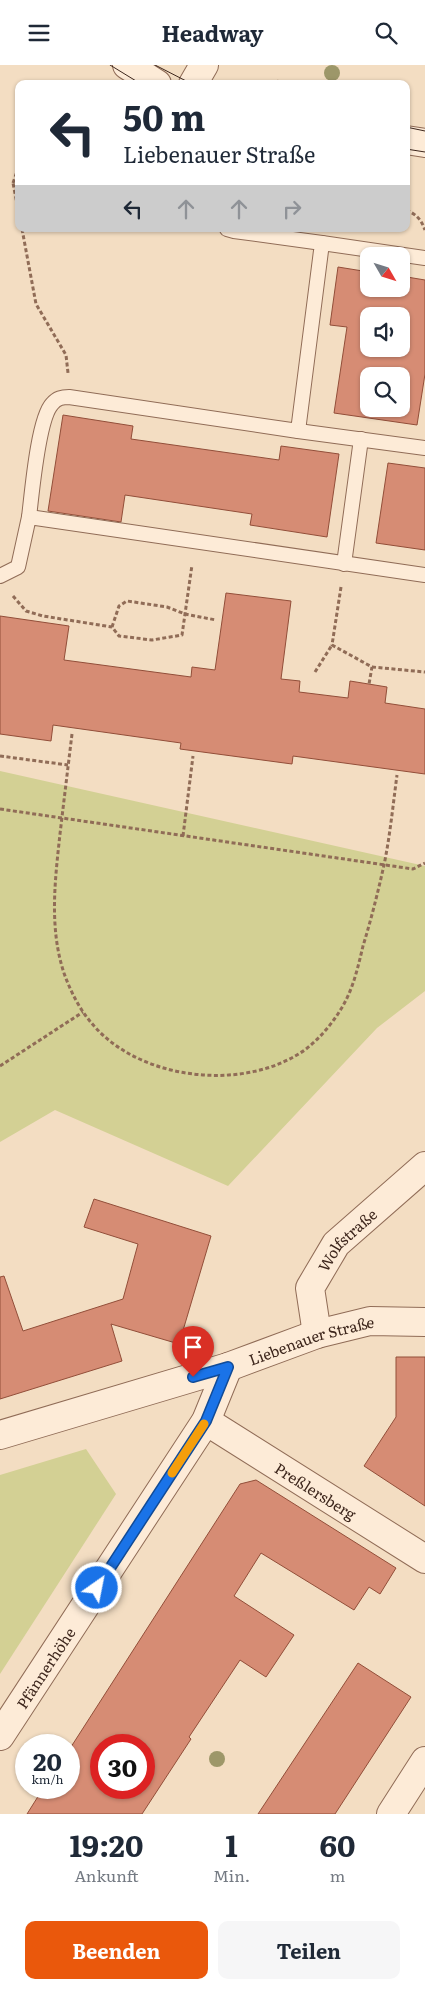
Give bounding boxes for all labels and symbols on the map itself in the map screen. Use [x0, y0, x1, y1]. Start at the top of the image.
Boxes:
north arrow [360, 247, 410, 297]
street label: Wolfstraße [311, 1202, 382, 1275]
street label: Liebenauer Straße [245, 1309, 375, 1370]
pin [172, 1326, 214, 1377]
street label: Preßlersberg [271, 1456, 362, 1525]
position arrow [70, 1561, 122, 1613]
street label: Pfännerhöhe [10, 1622, 80, 1713]
speed limit sign: 30 [90, 1734, 155, 1799]

